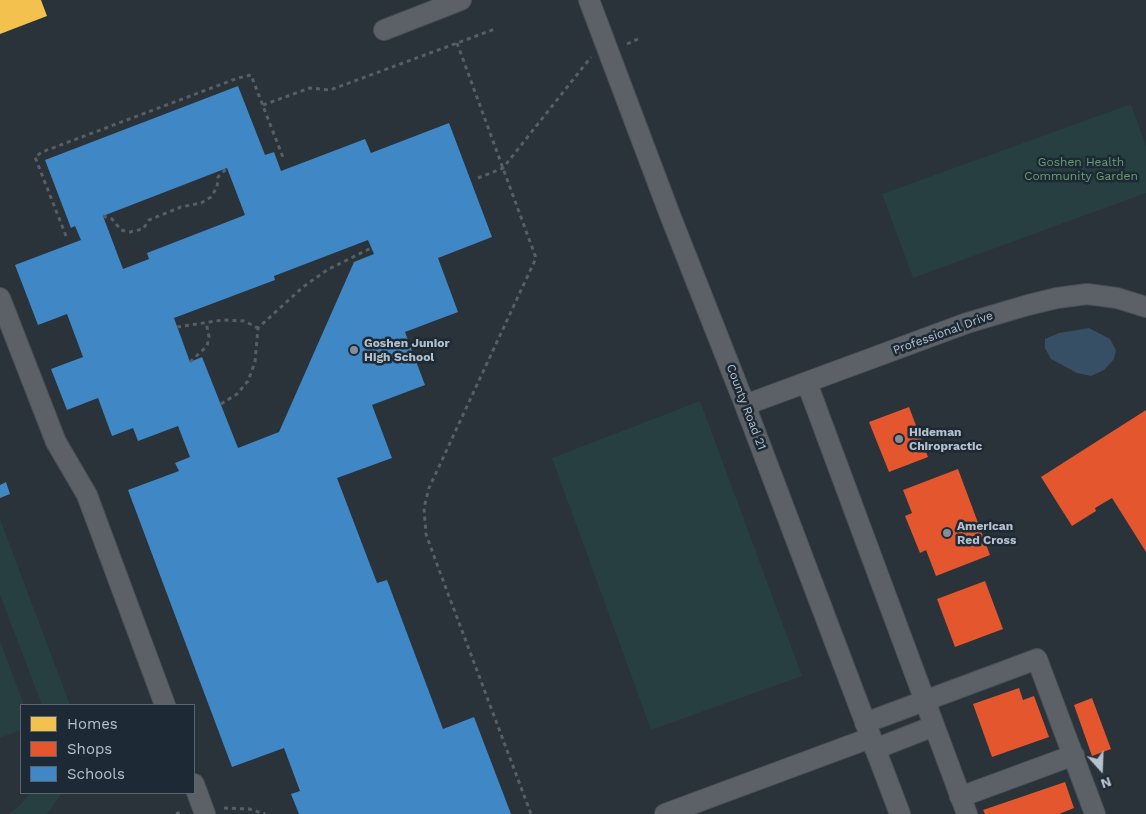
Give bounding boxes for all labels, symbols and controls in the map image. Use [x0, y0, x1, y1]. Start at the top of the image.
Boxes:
park label: Goshen Health Community Garden [1024, 155, 1138, 183]
street label: Professional Drive [891, 308, 995, 358]
place label: Goshen Junior High School [364, 336, 450, 364]
marker: Goshen Junior High School [348, 344, 360, 356]
street label: County Road 21 [723, 362, 769, 452]
place label: Hideman Chiropractic [909, 425, 982, 453]
marker: Hideman Chiropractic [893, 433, 905, 445]
place label: American Red Cross [957, 519, 1016, 547]
marker: American Red Cross [941, 527, 953, 539]
legend [20, 704, 195, 794]
text: Homes [67, 715, 118, 733]
text: Shops [67, 740, 112, 758]
north arrow [1076, 744, 1126, 794]
text: Schools [67, 765, 125, 783]
text: N [1099, 774, 1114, 792]

